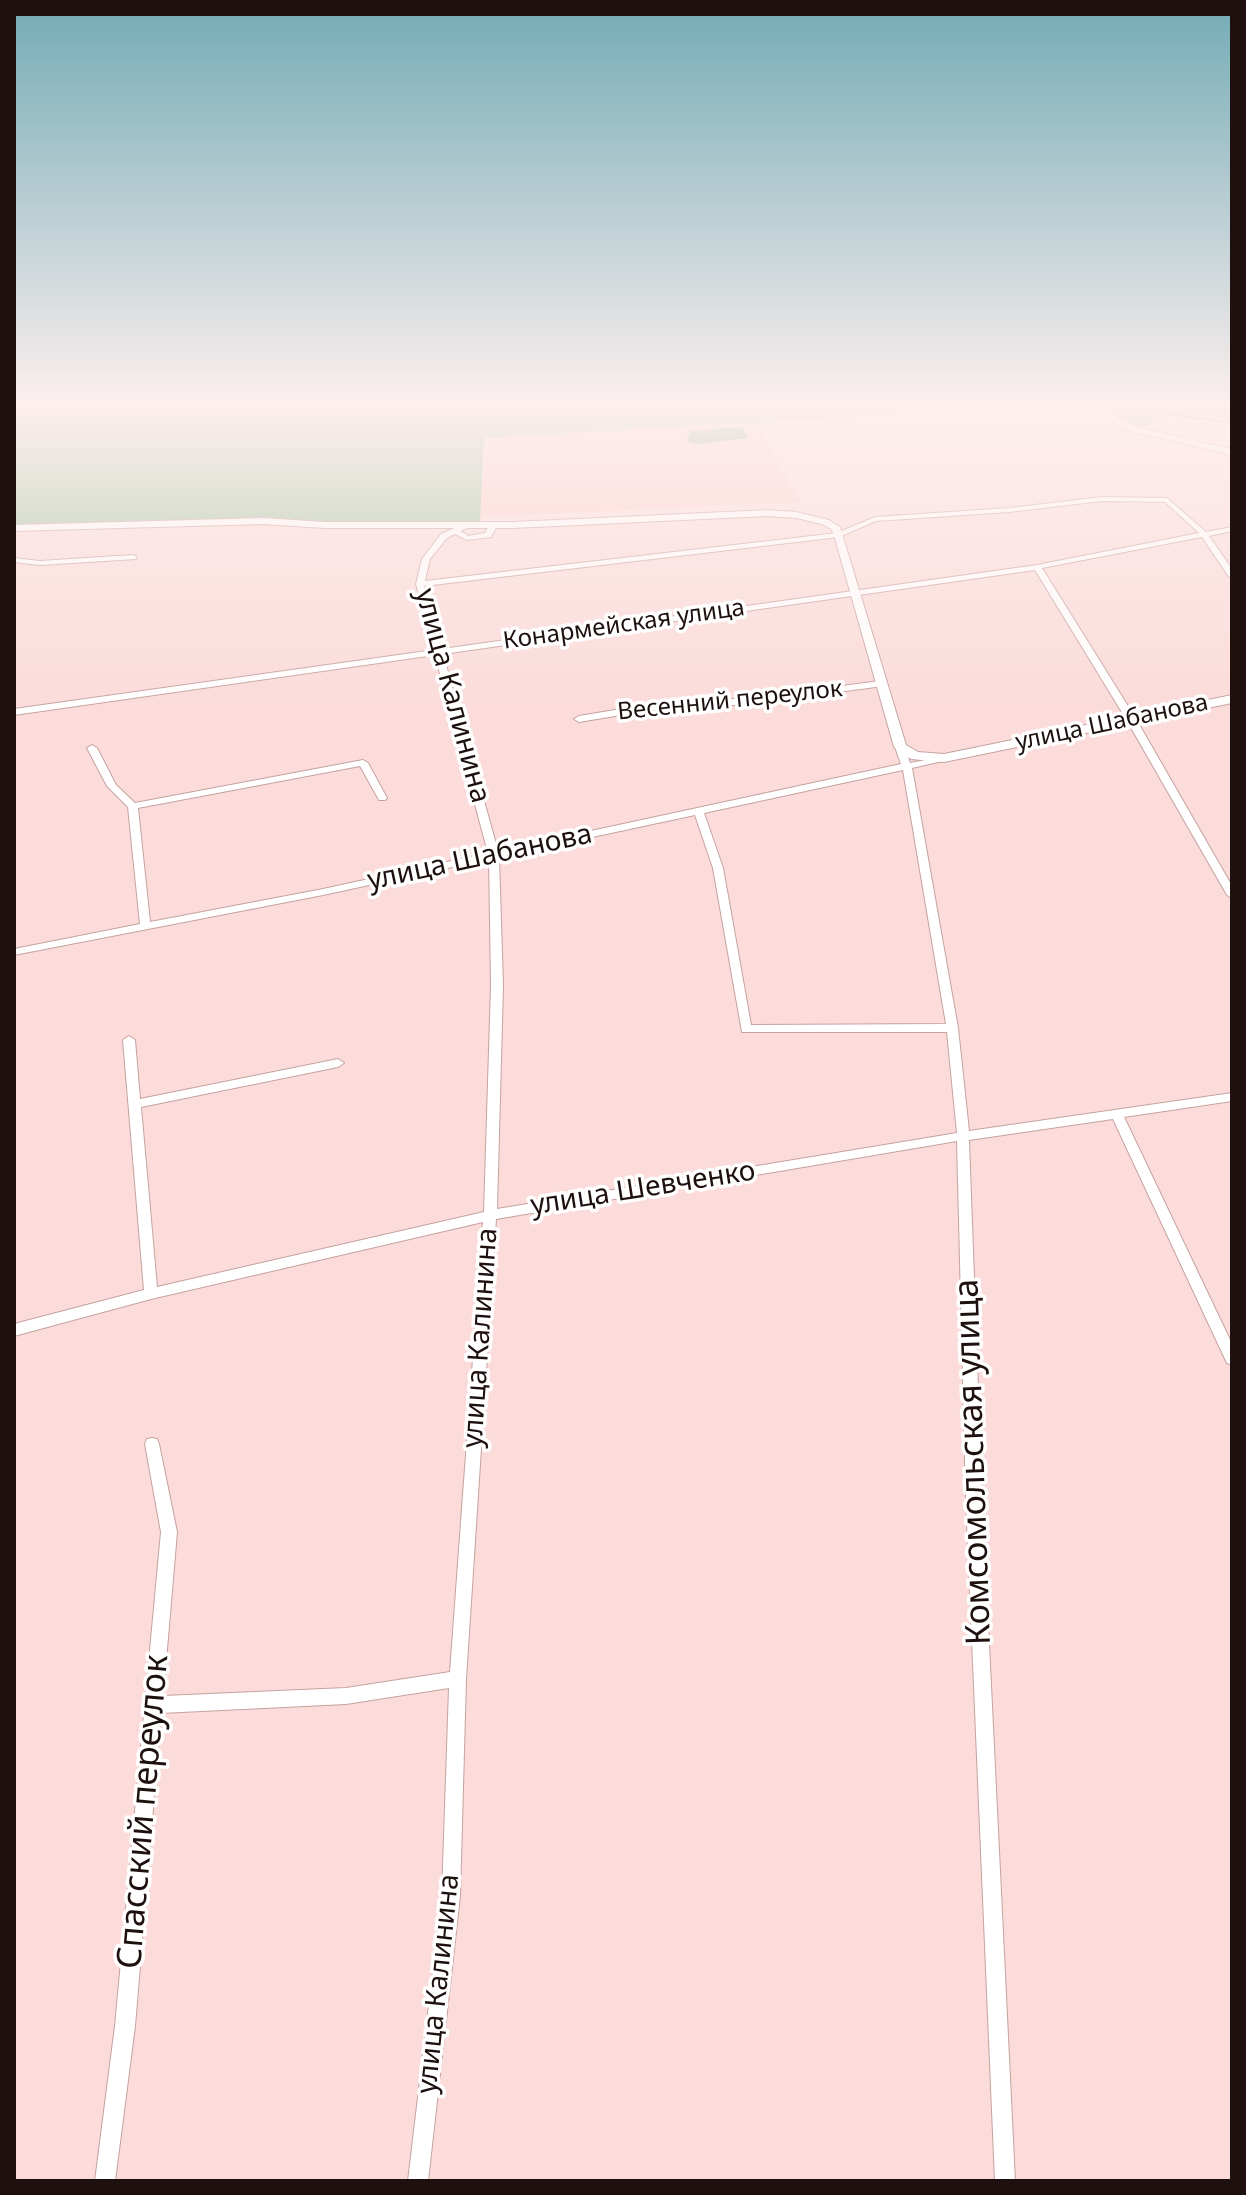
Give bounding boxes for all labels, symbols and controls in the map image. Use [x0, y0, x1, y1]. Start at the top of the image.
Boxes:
street label: улица Калинина [407, 585, 497, 807]
street label: Конармейская улица [501, 594, 747, 656]
street label: Весенний переулок [616, 675, 844, 727]
street label: улица Шабанова [1013, 689, 1211, 757]
street label: улица Шабанова [365, 818, 595, 898]
street label: улица Шевченко [528, 1155, 758, 1223]
street label: улица Калинина [457, 1227, 505, 1449]
street label: Комсомольская улица [947, 1278, 1001, 1646]
street label: Спасский переулок [110, 1653, 178, 1971]
street label: улица Калинина [411, 1873, 467, 2095]

